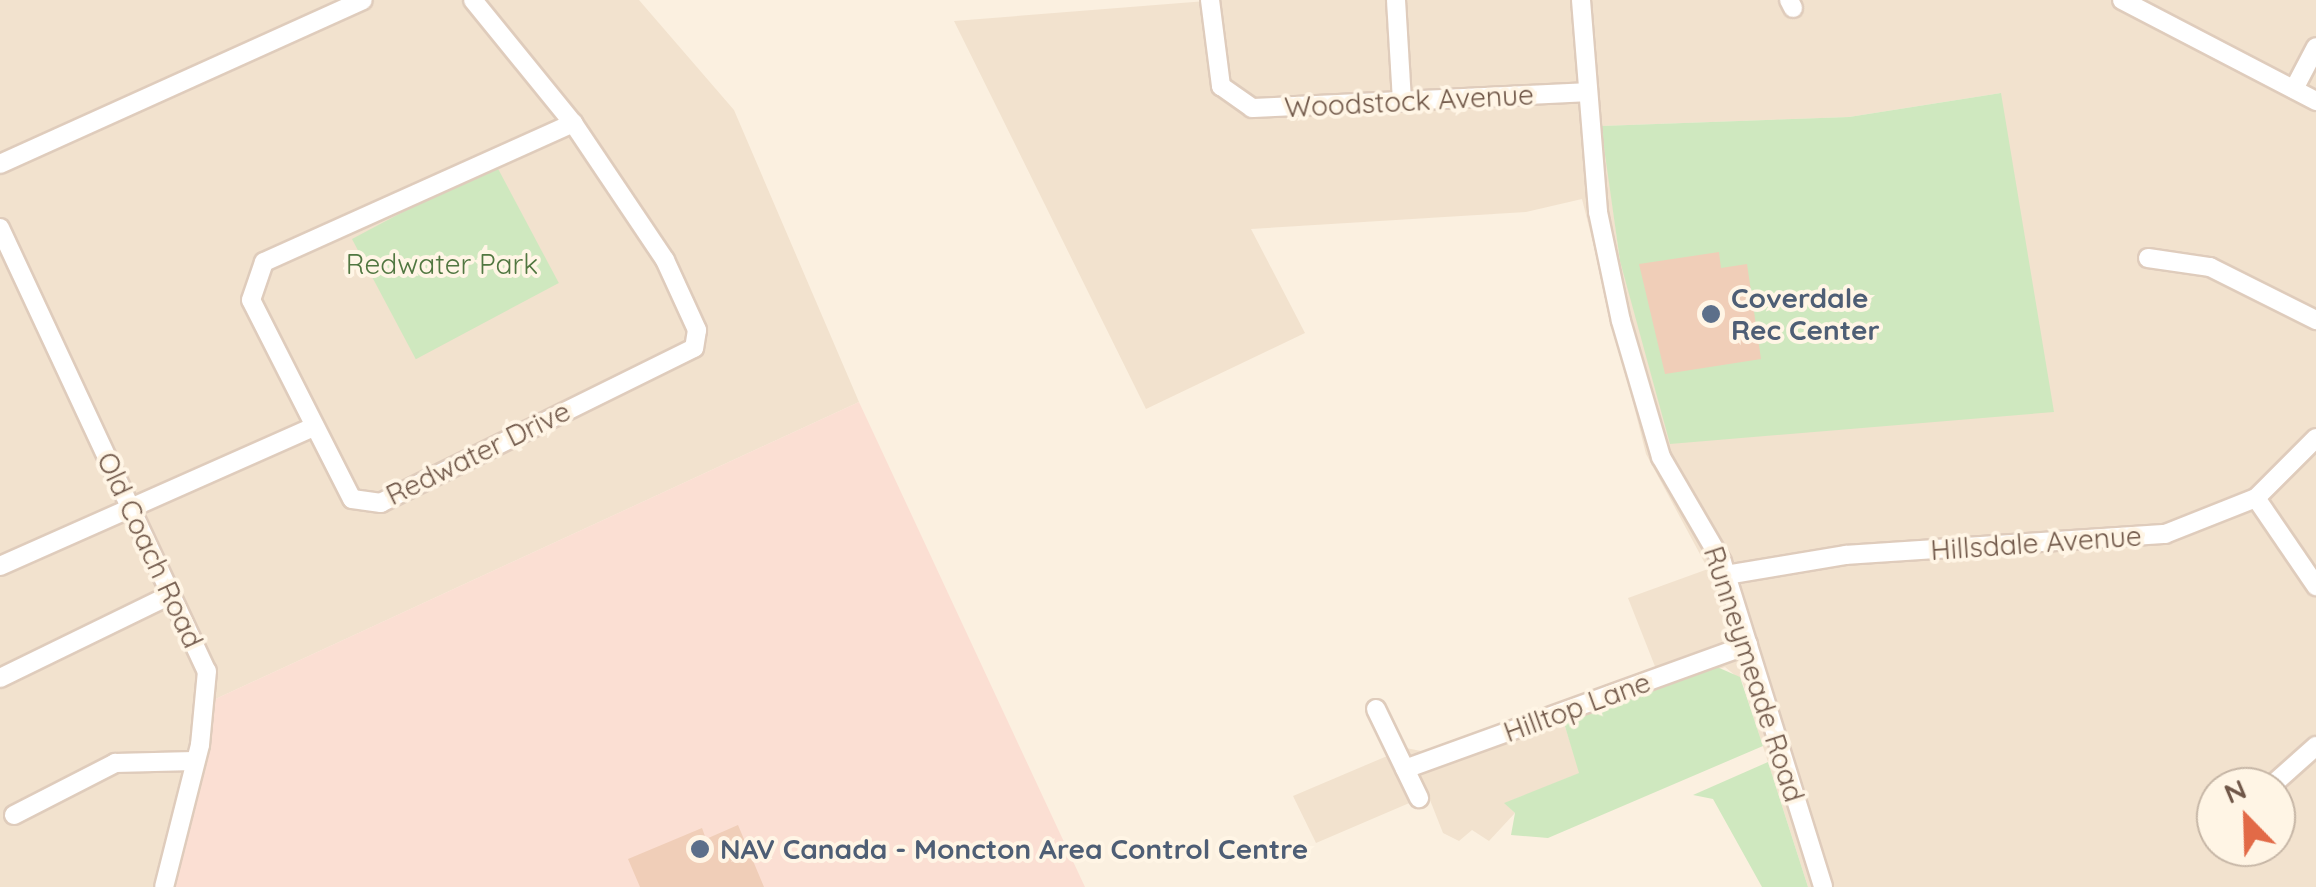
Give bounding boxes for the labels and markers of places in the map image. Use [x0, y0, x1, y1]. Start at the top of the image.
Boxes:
place label: Coverdale Rec Center [1731, 281, 1880, 347]
marker: Coverdale Rec Center [1700, 303, 1722, 325]
place label: NAV Canada - Moncton Area Control Centre [720, 832, 1308, 866]
marker: NAV Canada - Moncton Area Control Centre [689, 838, 711, 860]

